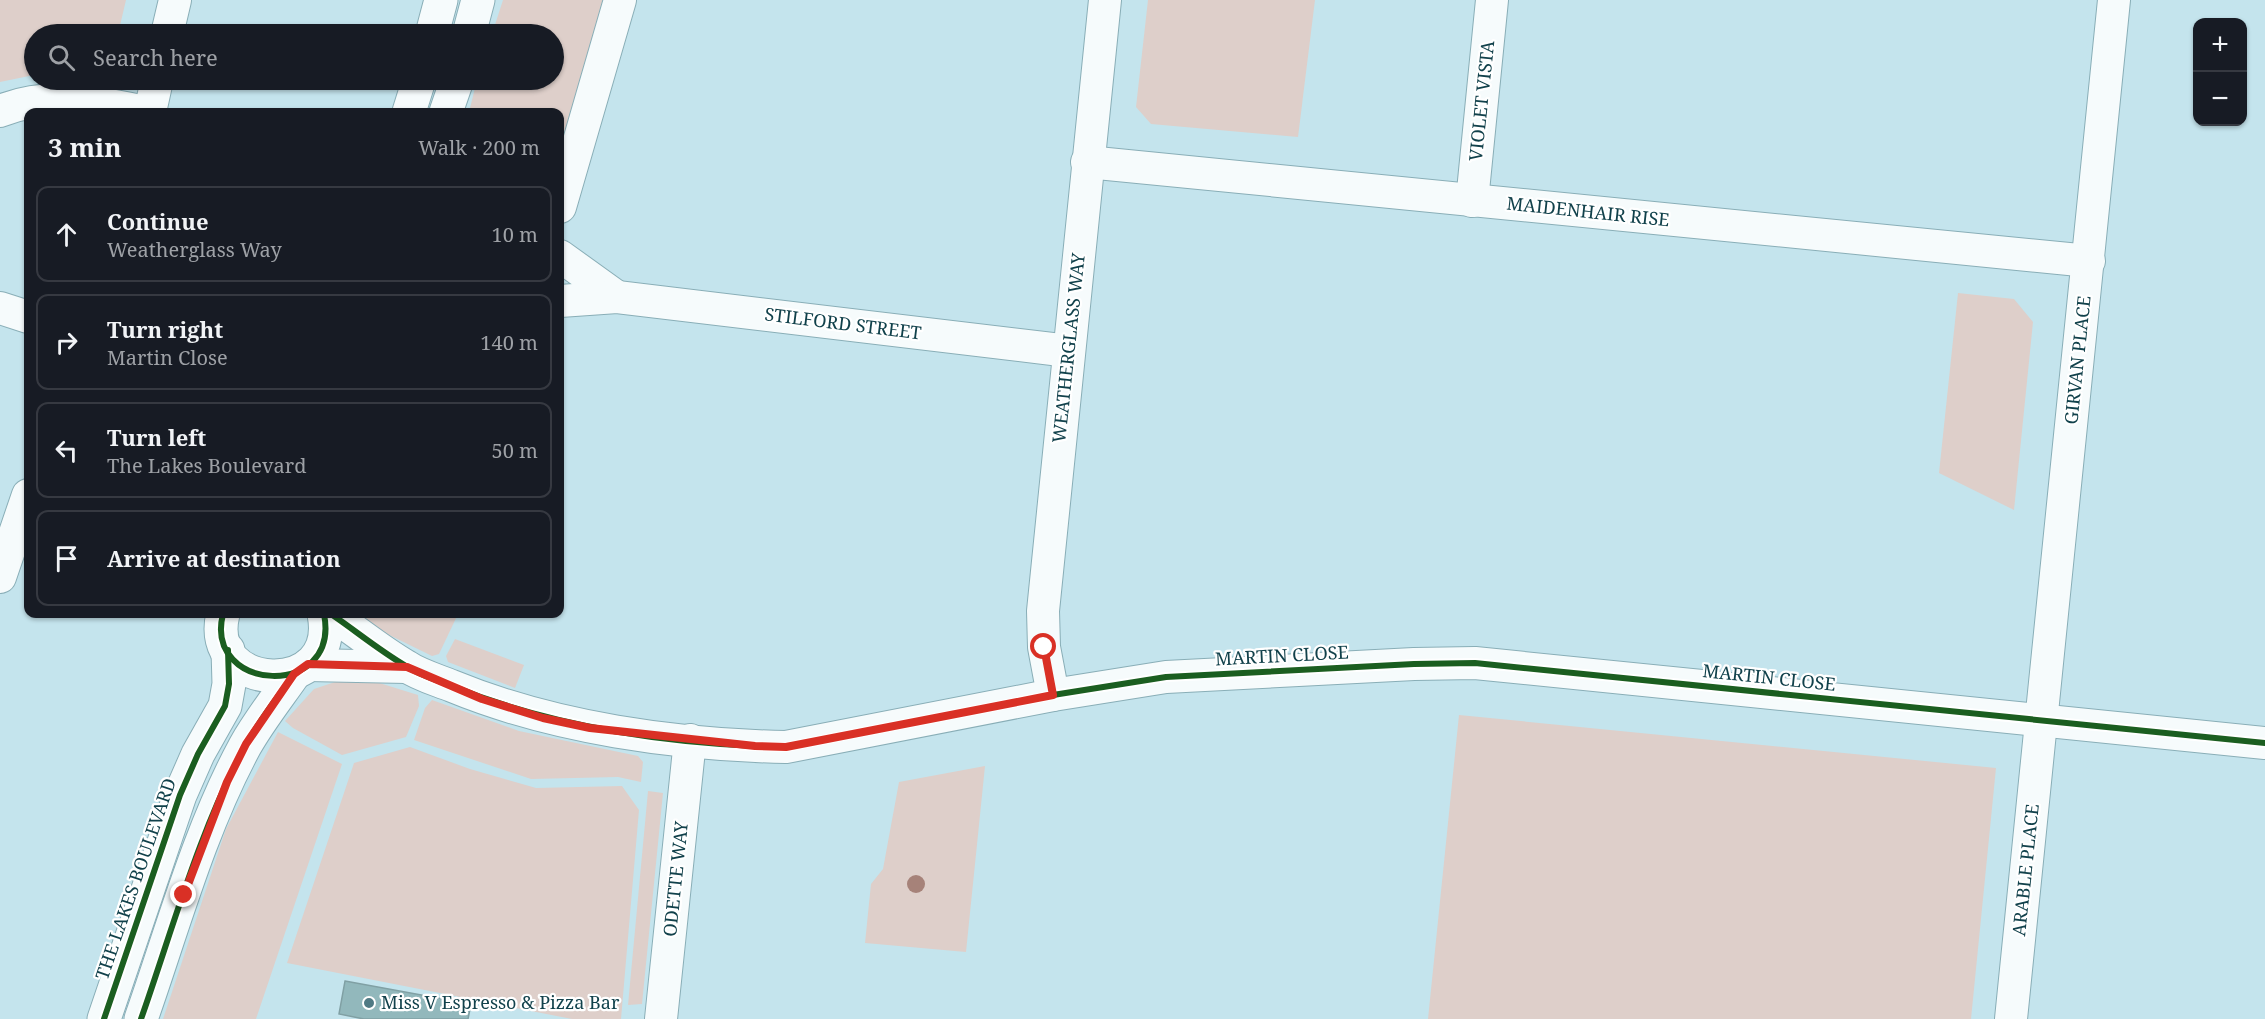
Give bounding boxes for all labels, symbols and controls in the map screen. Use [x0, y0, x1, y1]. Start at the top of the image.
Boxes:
map controls [2193, 18, 2247, 126]
button: + [2193, 18, 2247, 72]
search box [24, 24, 564, 90]
street label: VIOLET VISTA [1463, 39, 1499, 162]
icon: search [45, 41, 78, 74]
text: Search here [93, 42, 218, 72]
button: − [2193, 72, 2247, 126]
text: 3 min [48, 129, 122, 165]
text: Walk · 200 m [418, 134, 540, 161]
street label: MAIDENHAIR RISE [1505, 191, 1671, 231]
text: Continue [107, 206, 209, 236]
icon: ahead [50, 218, 83, 251]
text: 10 m [492, 221, 538, 248]
text: Weatherglass Way [107, 236, 282, 263]
street label: WEATHERGLASS WAY [1046, 251, 1090, 444]
street label: GIRVAN PLACE [2058, 294, 2096, 425]
street label: STILFORD STREET [763, 301, 923, 345]
text: Turn right [107, 314, 223, 344]
icon: right [50, 326, 83, 359]
text: 140 m [480, 329, 538, 356]
text: Martin Close [107, 344, 228, 371]
text: Turn left [107, 422, 206, 452]
icon: left [50, 434, 83, 467]
text: 50 m [492, 437, 538, 464]
text: The Lakes Boulevard [107, 452, 307, 479]
icon: arrive [50, 542, 83, 575]
text: Arrive at destination [107, 543, 341, 573]
route start [1030, 633, 1056, 659]
street label: MARTIN CLOSE [1215, 640, 1349, 670]
street label: MARTIN CLOSE [1701, 658, 1837, 696]
street label: THE LAKES BOULEVARD [89, 775, 181, 983]
street label: ARABLE PLACE [2006, 803, 2044, 937]
street label: ODETTE WAY [657, 819, 693, 938]
route end [170, 881, 196, 907]
place label: Miss V Espresso & Pizza Bar [381, 990, 620, 1014]
marker: Miss V Espresso & Pizza Bar [362, 996, 376, 1010]

